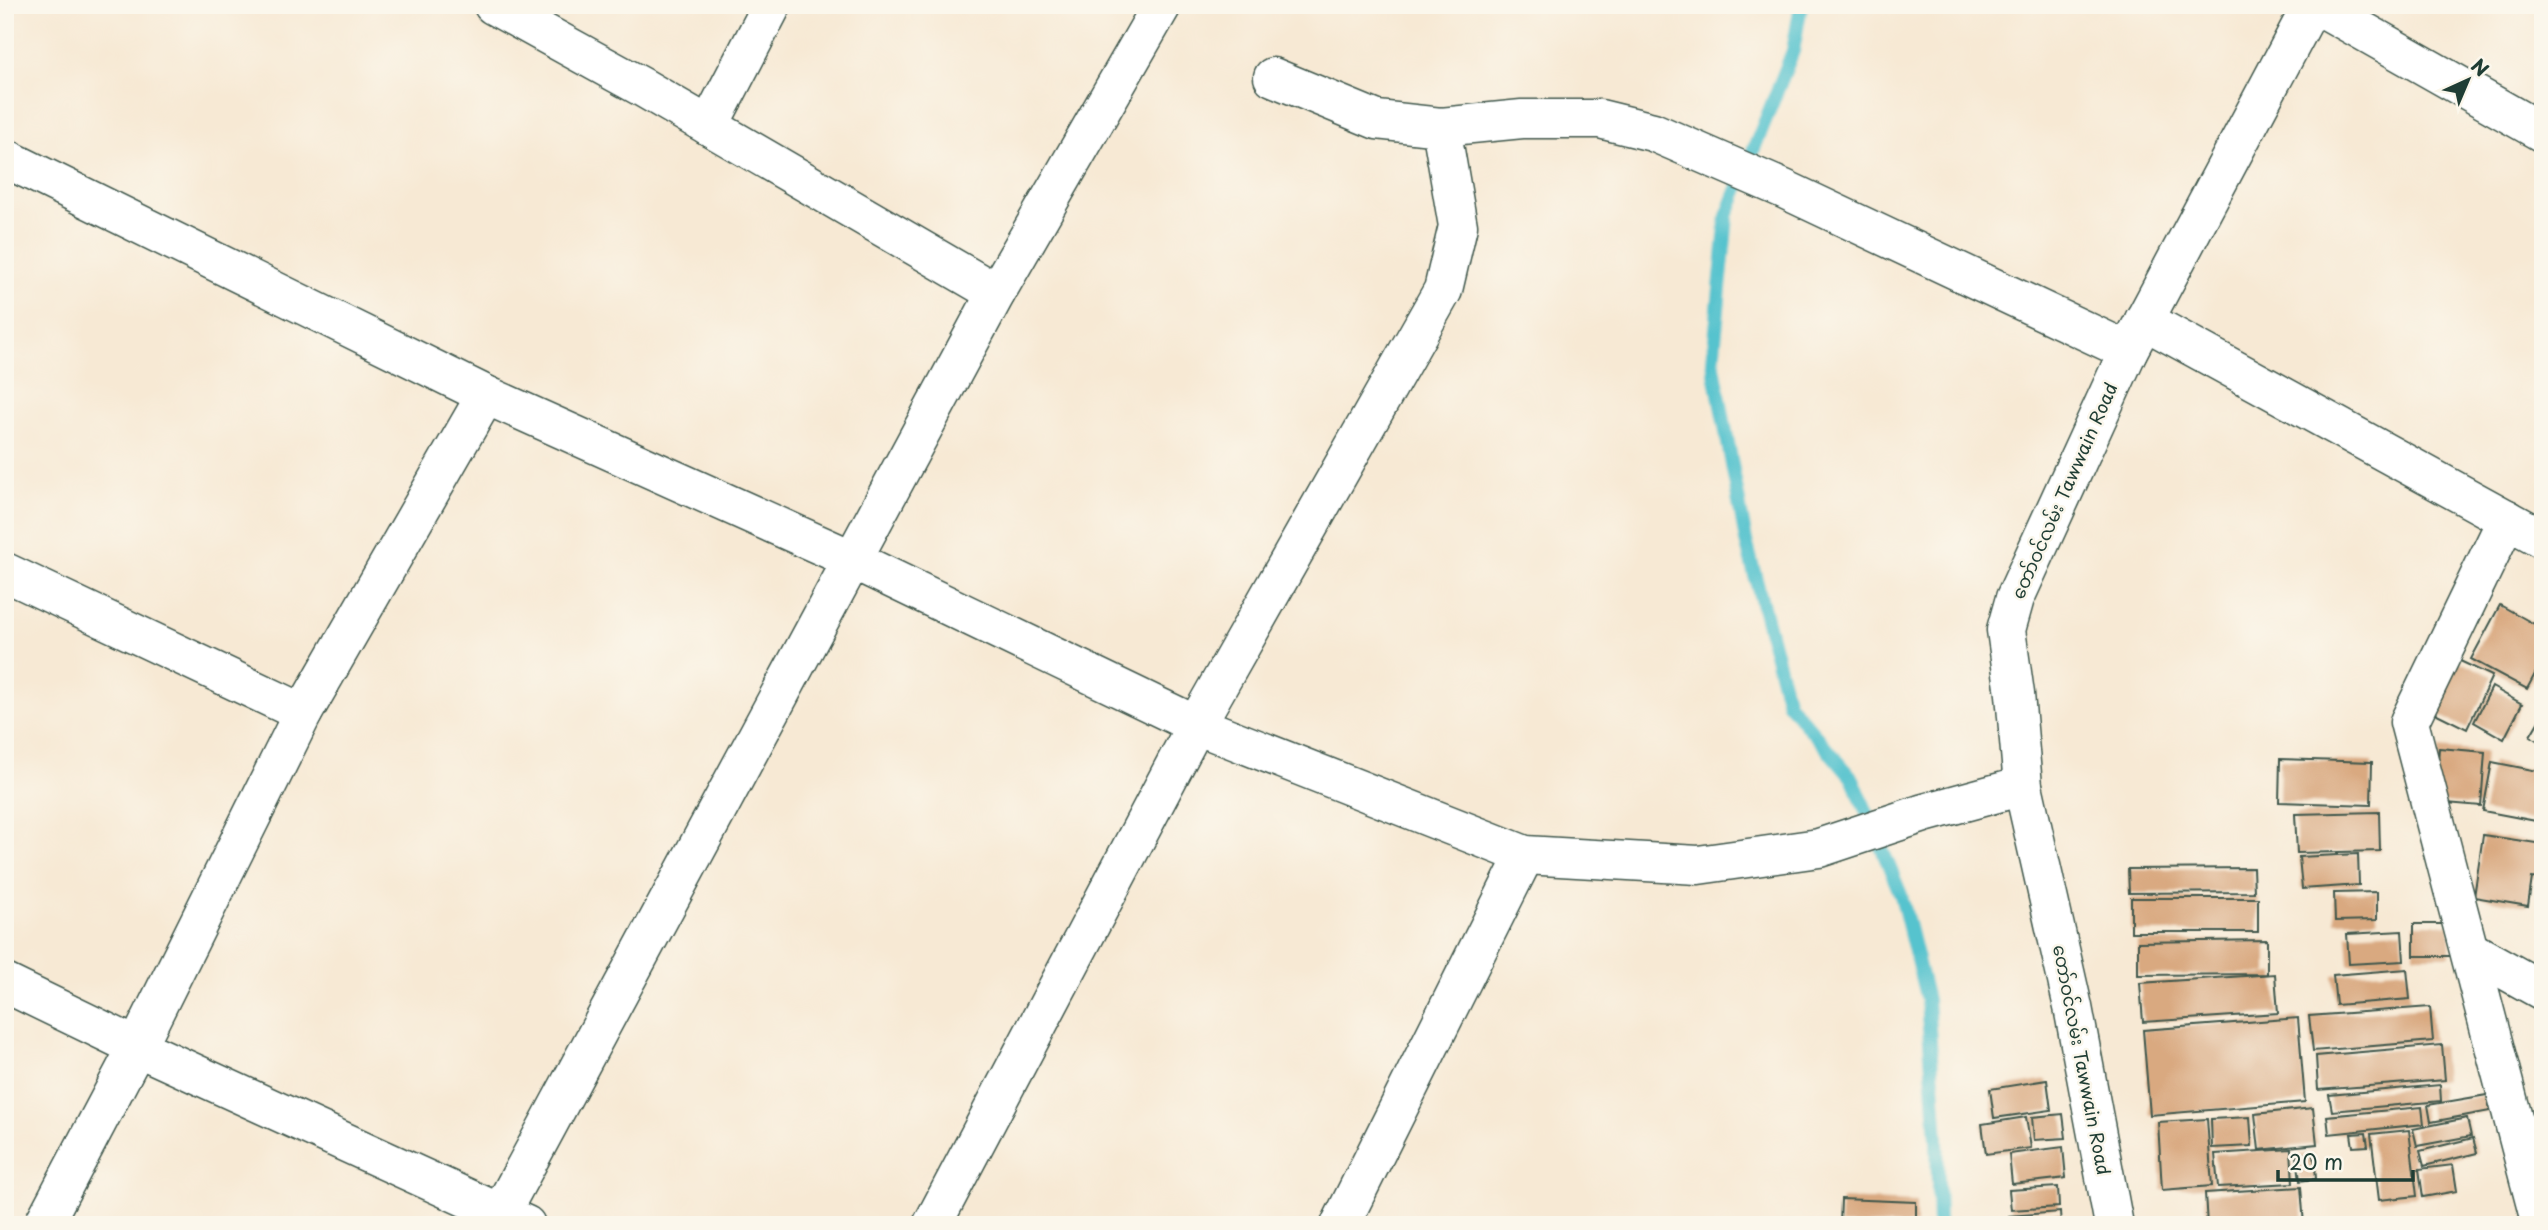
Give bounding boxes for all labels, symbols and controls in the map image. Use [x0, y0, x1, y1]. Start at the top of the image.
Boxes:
north arrow [2432, 46, 2502, 116]
text: N [2465, 52, 2496, 82]
street label: တော်ဝင်လမ်း Tawwain Road [2004, 378, 2124, 603]
street label: တော်ဝင်လမ်း Tawwain Road [2047, 942, 2118, 1177]
scale bar [2278, 1139, 2413, 1183]
text: 20 m [2289, 1145, 2343, 1177]

